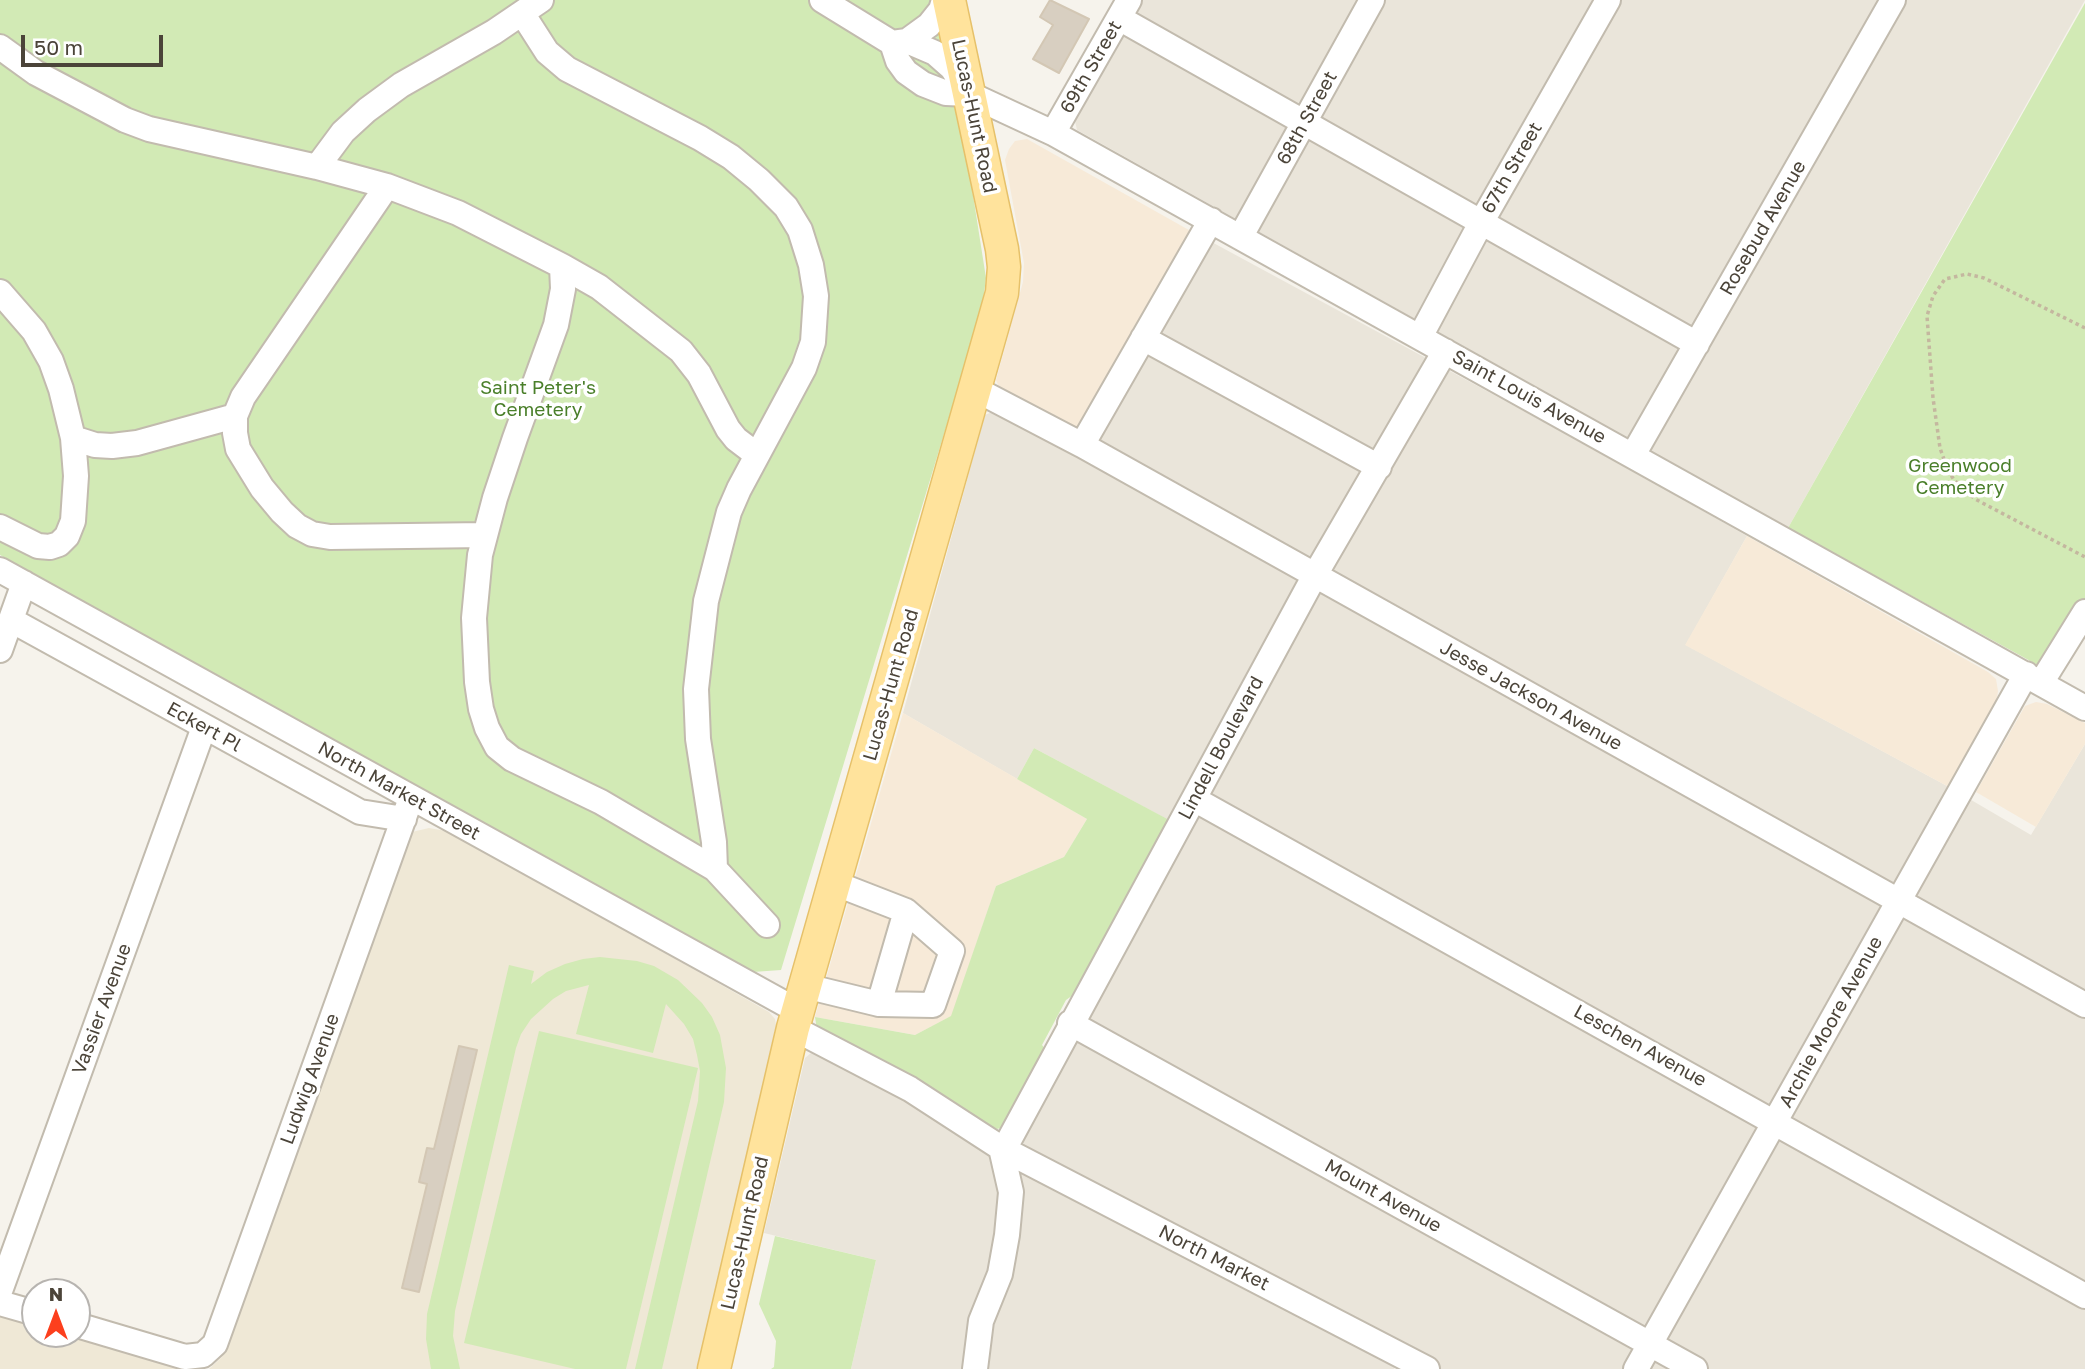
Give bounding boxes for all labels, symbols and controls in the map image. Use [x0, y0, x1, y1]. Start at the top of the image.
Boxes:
street label: 69th Street [1055, 17, 1127, 117]
scale bar [24, 21, 166, 65]
text: 50 m [34, 34, 83, 60]
street label: Lucas-Hunt Road [947, 37, 1001, 195]
street label: 68th Street [1272, 67, 1342, 169]
street label: 67th Street [1477, 118, 1547, 218]
street label: Rosebud Avenue [1715, 157, 1811, 299]
street label: Saint Louis Avenue [1448, 345, 1610, 449]
park label: Saint Peter's Cemetery [480, 377, 596, 421]
park label: Greenwood Cemetery [1908, 455, 2012, 499]
street label: Lucas-Hunt Road [858, 607, 924, 763]
street label: Jesse Jackson Avenue [1436, 636, 1626, 756]
street label: Lindell Boulevard [1174, 672, 1268, 824]
street label: Eckert Pl [163, 697, 245, 757]
street label: North Market Street [314, 737, 484, 845]
street label: Archie Moore Avenue [1774, 932, 1888, 1112]
street label: Vassier Avenue [68, 940, 136, 1078]
street label: Leschen Avenue [1570, 1000, 1710, 1092]
street label: Ludwig Avenue [276, 1010, 344, 1148]
street label: Lucas-Hunt Road [716, 1154, 774, 1312]
street label: Mount Avenue [1321, 1154, 1445, 1238]
street label: North Market [1155, 1220, 1273, 1296]
north arrow [21, 1278, 91, 1348]
text: N [49, 1282, 63, 1305]

